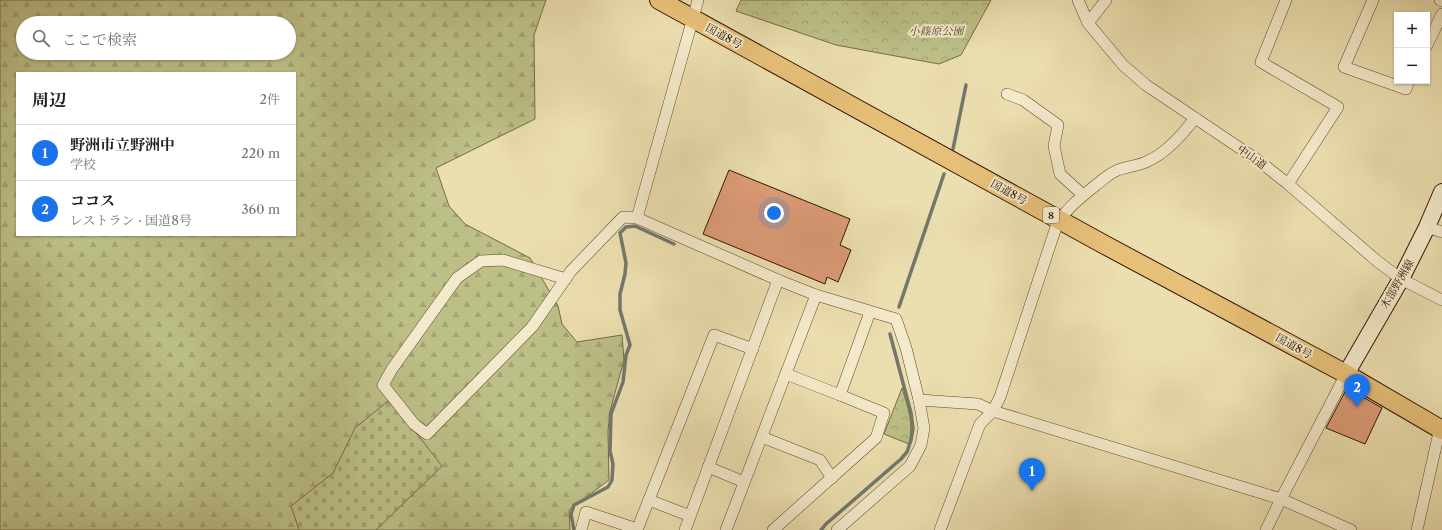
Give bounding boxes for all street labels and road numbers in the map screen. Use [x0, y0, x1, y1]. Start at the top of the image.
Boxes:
street label: 国道8号 [703, 20, 745, 52]
street label: 中山道 [1234, 142, 1270, 172]
street label: 国道8号 [988, 176, 1030, 208]
road number: 8 [1043, 207, 1059, 223]
street label: 木部野洲線 [1377, 257, 1417, 311]
street label: 国道8号 [1273, 330, 1315, 362]

